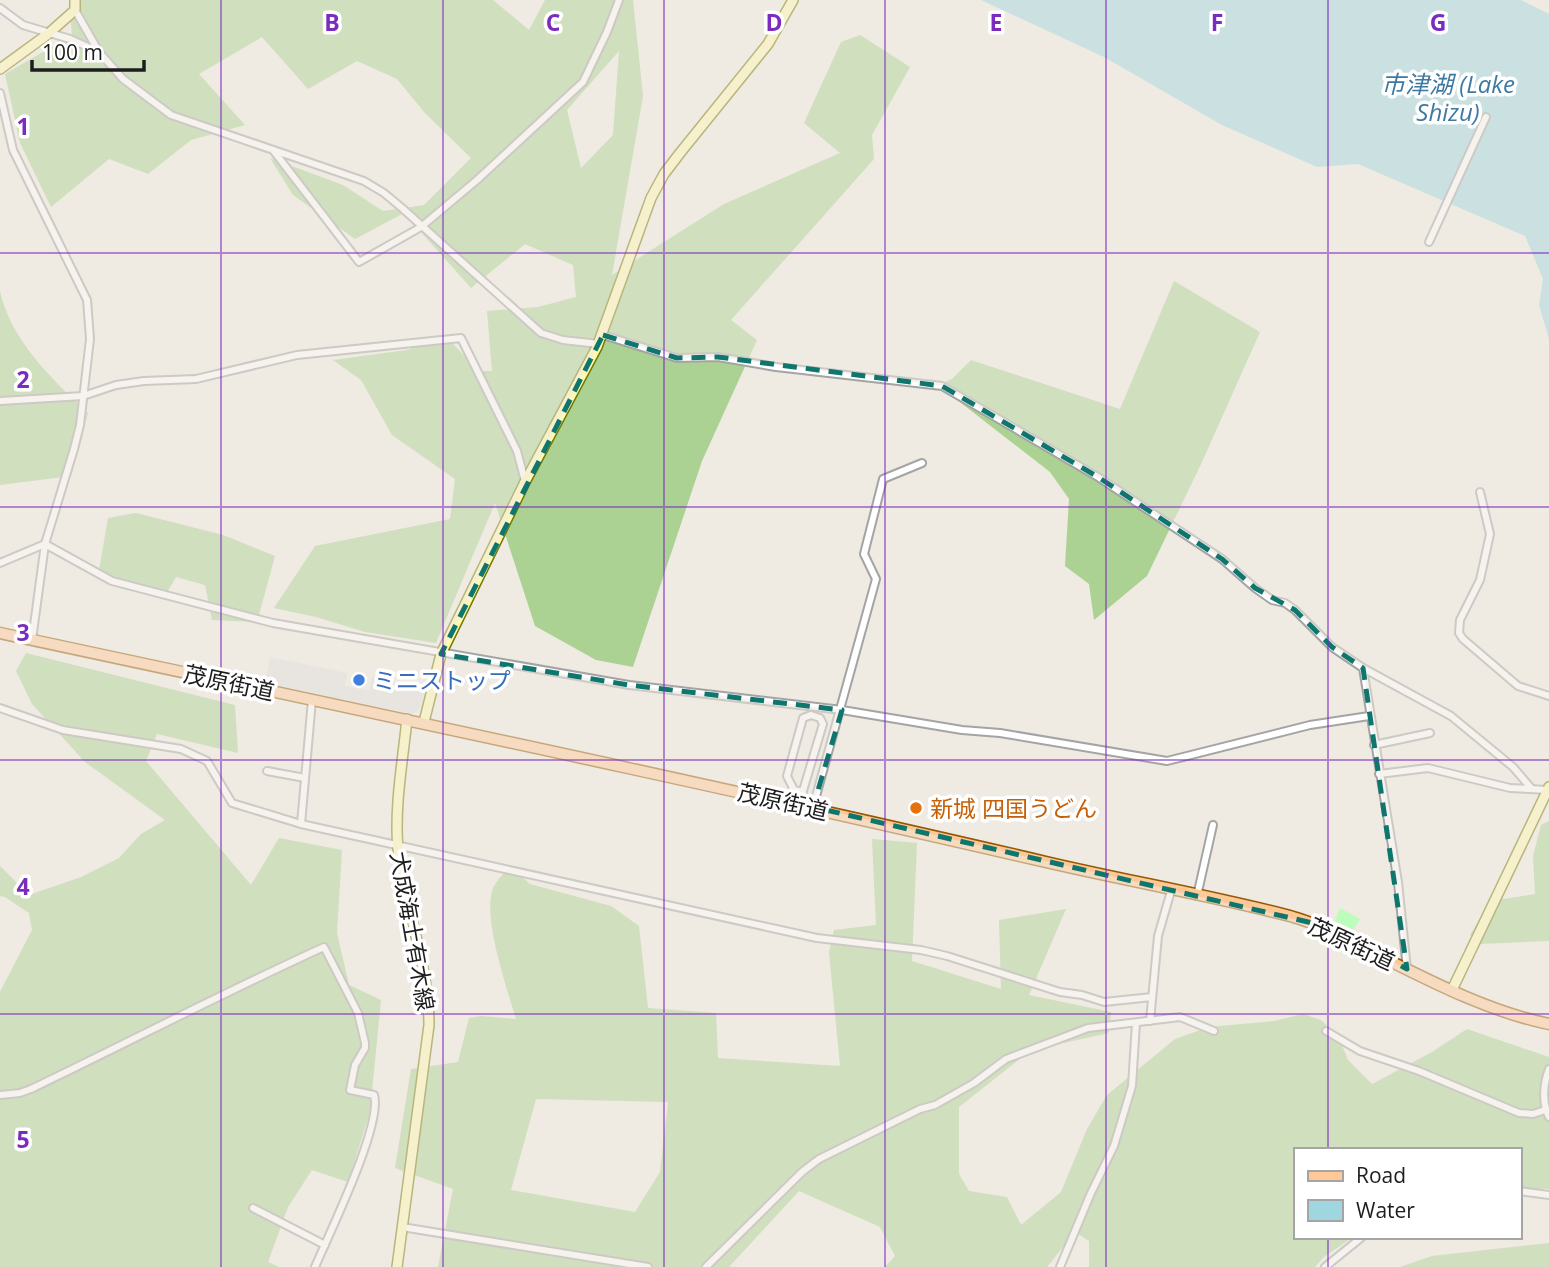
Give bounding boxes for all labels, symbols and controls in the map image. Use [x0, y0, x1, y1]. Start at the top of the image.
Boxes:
text: B [324, 6, 340, 38]
text: C [546, 6, 560, 38]
text: D [765, 6, 783, 38]
text: E [990, 6, 1002, 38]
text: F [1211, 6, 1223, 38]
text: G [1430, 6, 1446, 38]
scale bar [32, 28, 144, 72]
text: 100 m [42, 38, 103, 66]
water label: 市津湖 (Lake Shizu) [1381, 67, 1515, 128]
text: 1 [16, 110, 30, 142]
text: 2 [16, 363, 30, 395]
text: 3 [16, 616, 30, 648]
street label: 茂原街道 [181, 657, 277, 707]
place label: ミニストップ [373, 664, 511, 696]
marker: ミニストップ [351, 672, 367, 688]
street label: 茂原街道 [735, 775, 831, 827]
place label: 新城 四国うどん [930, 792, 1097, 824]
marker: 新城 四国うどん [908, 800, 924, 816]
street label: 犬成海士有木線 [383, 849, 443, 1013]
text: 4 [16, 870, 30, 902]
street label: 茂原街道 [1304, 909, 1400, 977]
text: 5 [16, 1123, 30, 1155]
legend [1294, 1148, 1521, 1239]
text: Road [1356, 1161, 1406, 1189]
text: Water [1356, 1196, 1415, 1224]

